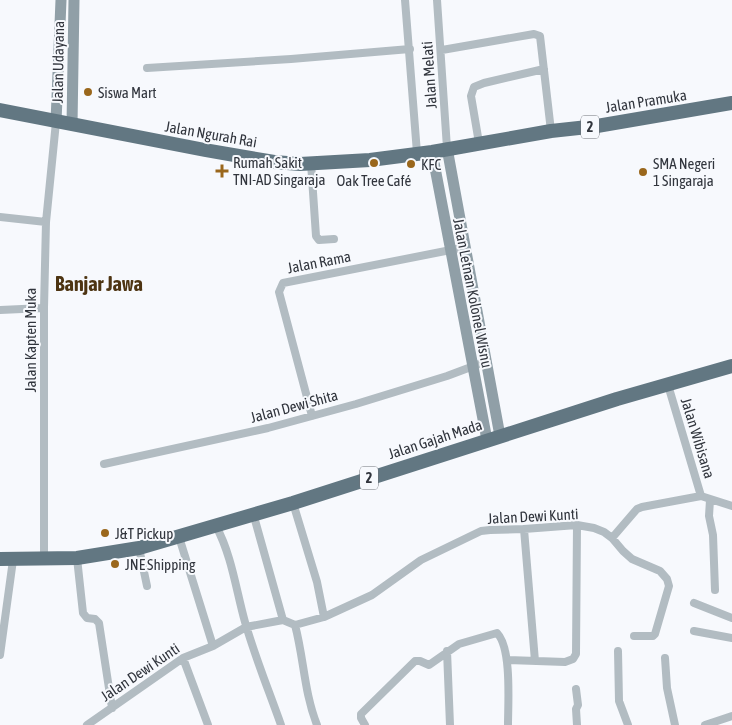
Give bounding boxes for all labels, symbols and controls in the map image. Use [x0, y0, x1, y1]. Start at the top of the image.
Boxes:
street label: Jalan Udayana [49, 21, 67, 103]
street label: Jalan Melati [418, 41, 440, 109]
place label: Siswa Mart [98, 84, 157, 101]
marker: Siswa Mart [82, 86, 94, 98]
street label: Jalan Pramuka [604, 86, 688, 116]
road number: 2 [581, 115, 599, 138]
street label: Jalan Ngurah Rai [164, 118, 258, 150]
place label: Rumah Sakit TNI-AD Singaraja [233, 154, 326, 188]
place label: SMA Negeri 1 Singaraja [653, 155, 715, 189]
place label: KFC [421, 156, 441, 173]
marker: Oak Tree Café [368, 157, 380, 169]
marker: KFC [405, 158, 417, 170]
marker: Rumah Sakit TNI-AD Singaraja [215, 164, 229, 178]
marker: SMA Negeri 1 Singaraja [637, 166, 649, 178]
place label: Oak Tree Café [337, 172, 412, 189]
street label: Jalan Letnan Kolonel Wisnu [450, 217, 496, 369]
street label: Jalan Rama [286, 248, 352, 276]
district label: Banjar Jawa [55, 272, 143, 295]
street label: Jalan Kapten Muka [22, 288, 39, 392]
street label: Jalan Dewi Shita [248, 386, 340, 426]
street label: Jalan Wibisana [678, 396, 718, 480]
street label: Jalan Gajah Mada [386, 416, 484, 462]
road number: 2 [360, 466, 378, 489]
street label: Jalan Dewi Kunti [487, 505, 579, 527]
place label: J&T Pickup [115, 525, 173, 542]
marker: J&T Pickup [99, 527, 111, 539]
place label: JNE Shipping [125, 556, 196, 573]
marker: JNE Shipping [109, 558, 121, 570]
street label: Jalan Dewi Kunti [97, 639, 183, 705]

